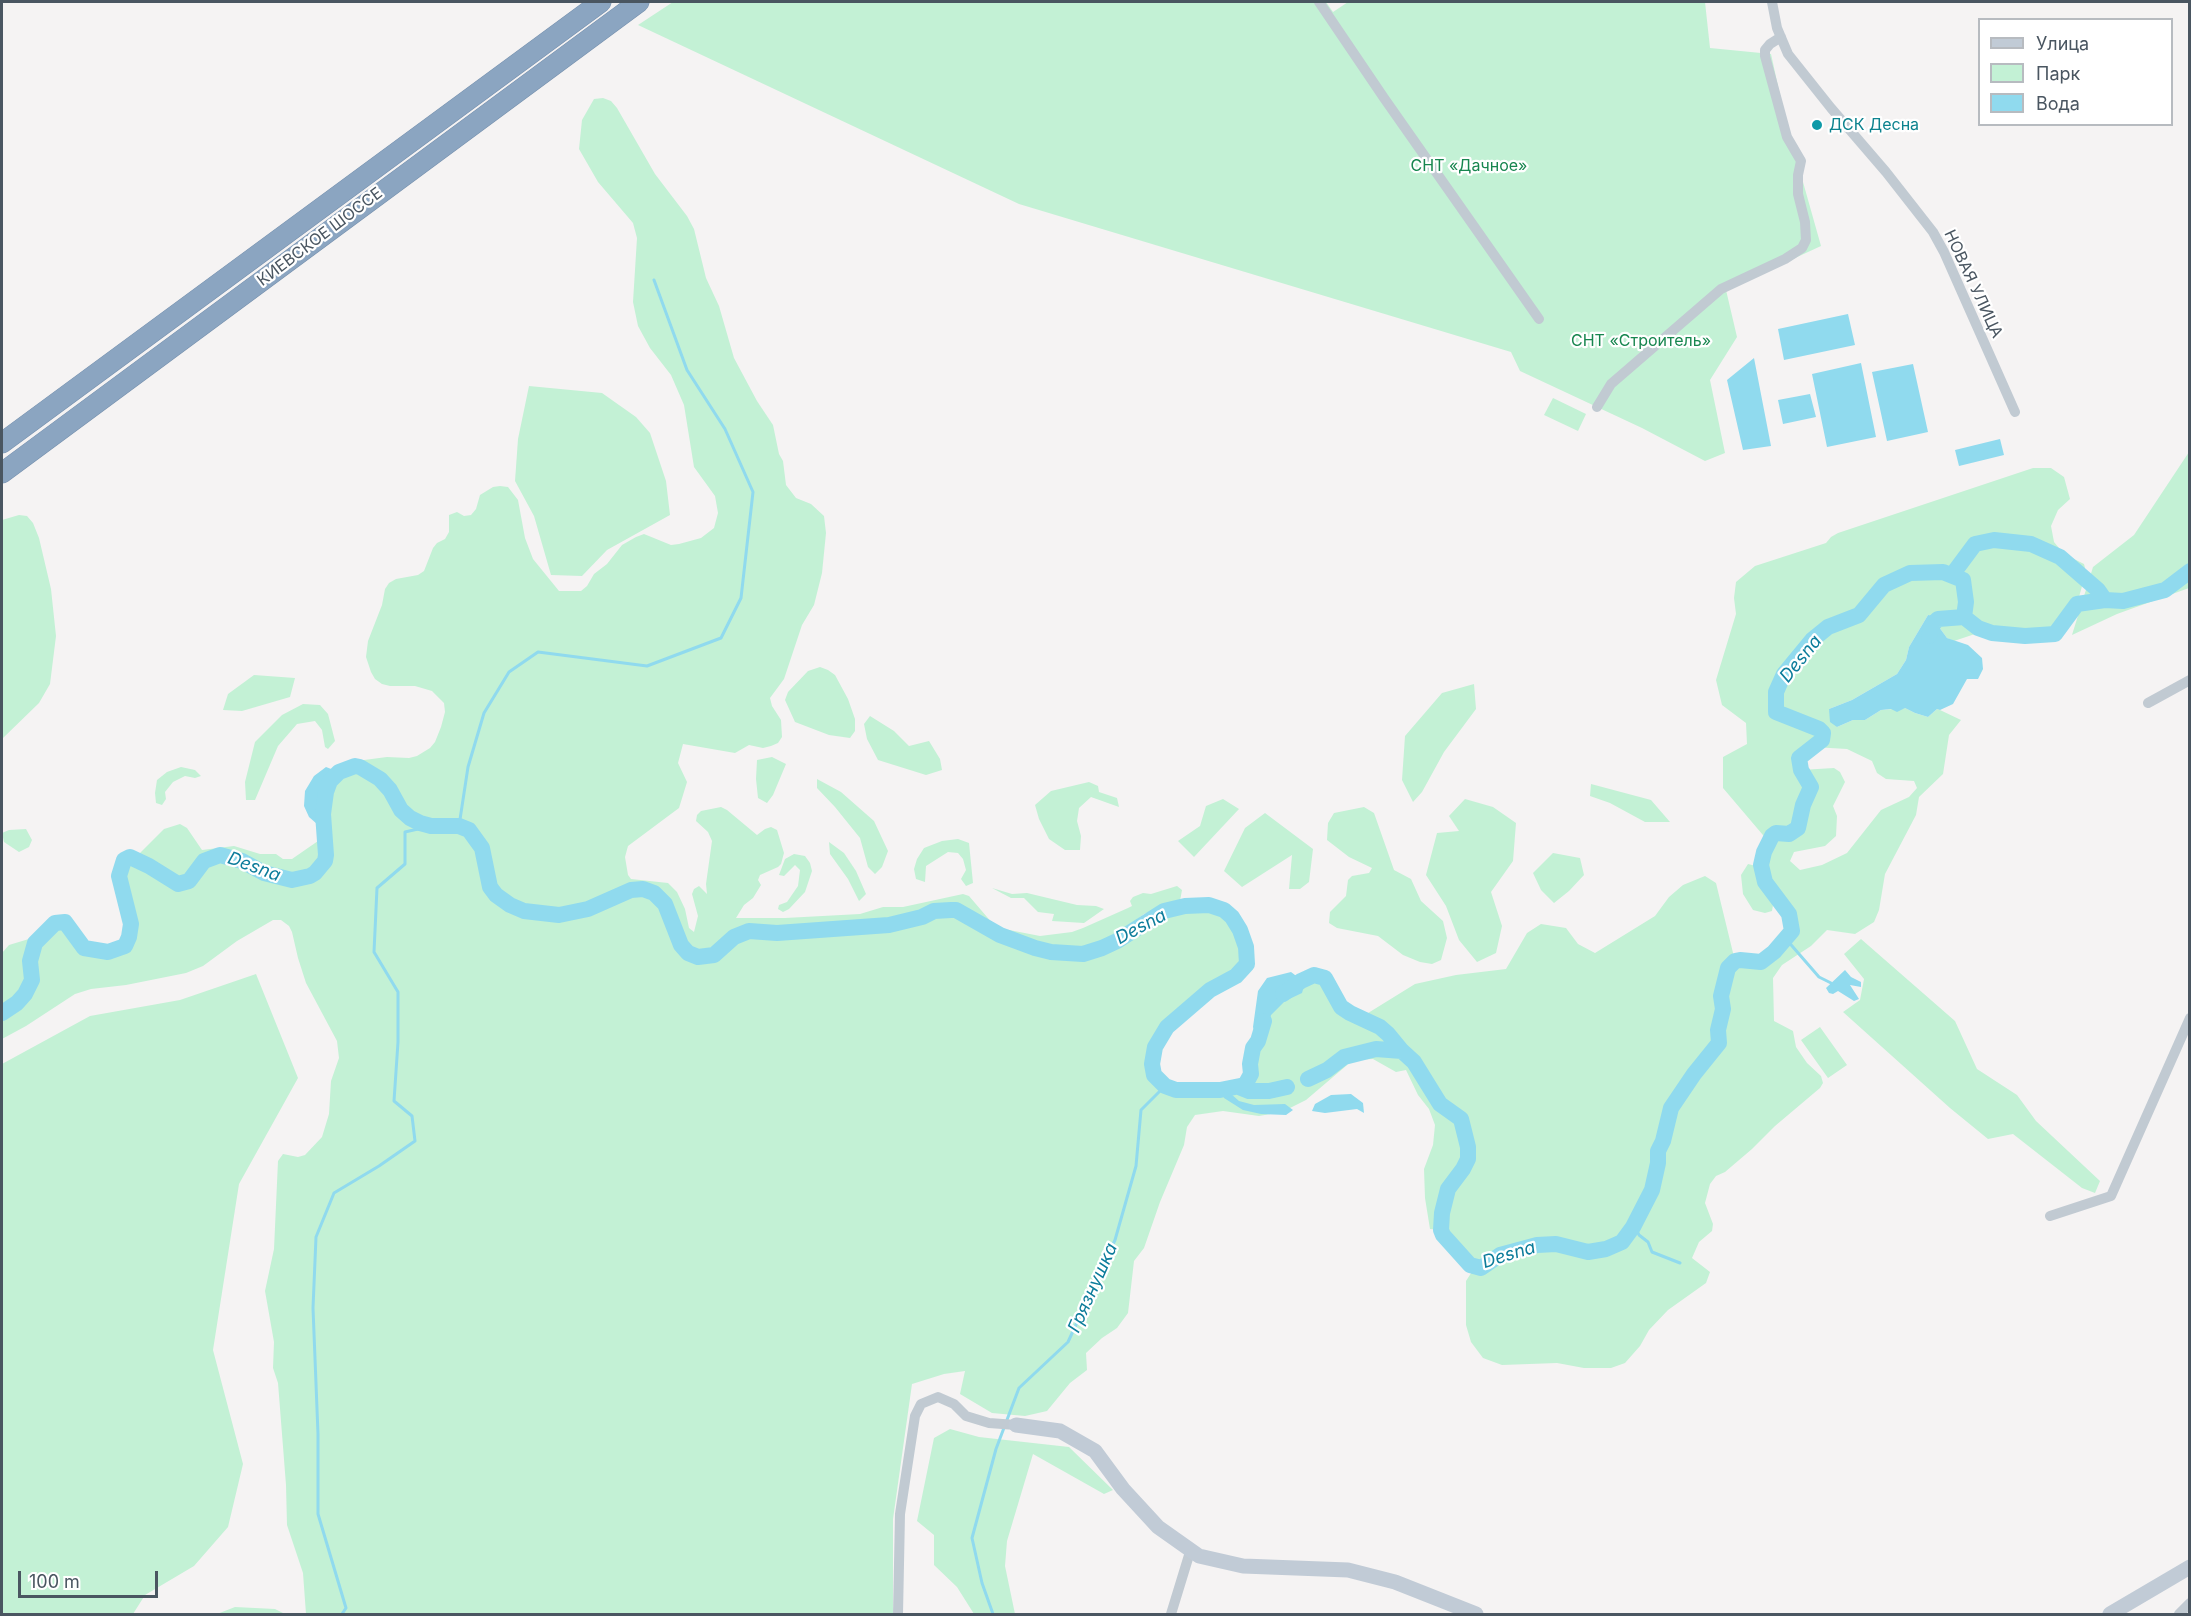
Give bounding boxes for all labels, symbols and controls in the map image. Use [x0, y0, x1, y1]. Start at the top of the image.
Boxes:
legend [1978, 18, 2173, 126]
text: Улица [2036, 33, 2089, 54]
text: Парк [2036, 63, 2080, 84]
text: Вода [2036, 93, 2080, 114]
place label: ДСК Десна [1829, 115, 1919, 135]
marker: ДСК Десна [1810, 118, 1824, 132]
park label: СНТ «Дачное» [1411, 156, 1527, 176]
street label: КИЕВСКОЕ ШОССЕ [254, 184, 386, 290]
street label: НОВАЯ УЛИЦА [1940, 227, 2006, 341]
park label: СНТ «Строитель» [1571, 331, 1711, 351]
water label: Desna [1775, 631, 1827, 687]
water label: Desna [225, 848, 283, 886]
water label: Desna [1112, 905, 1170, 949]
water label: Desna [1480, 1237, 1538, 1273]
water label: Грязнушка [1064, 1240, 1122, 1336]
scale bar [21, 1559, 160, 1597]
text: 100 m [29, 1571, 80, 1592]

